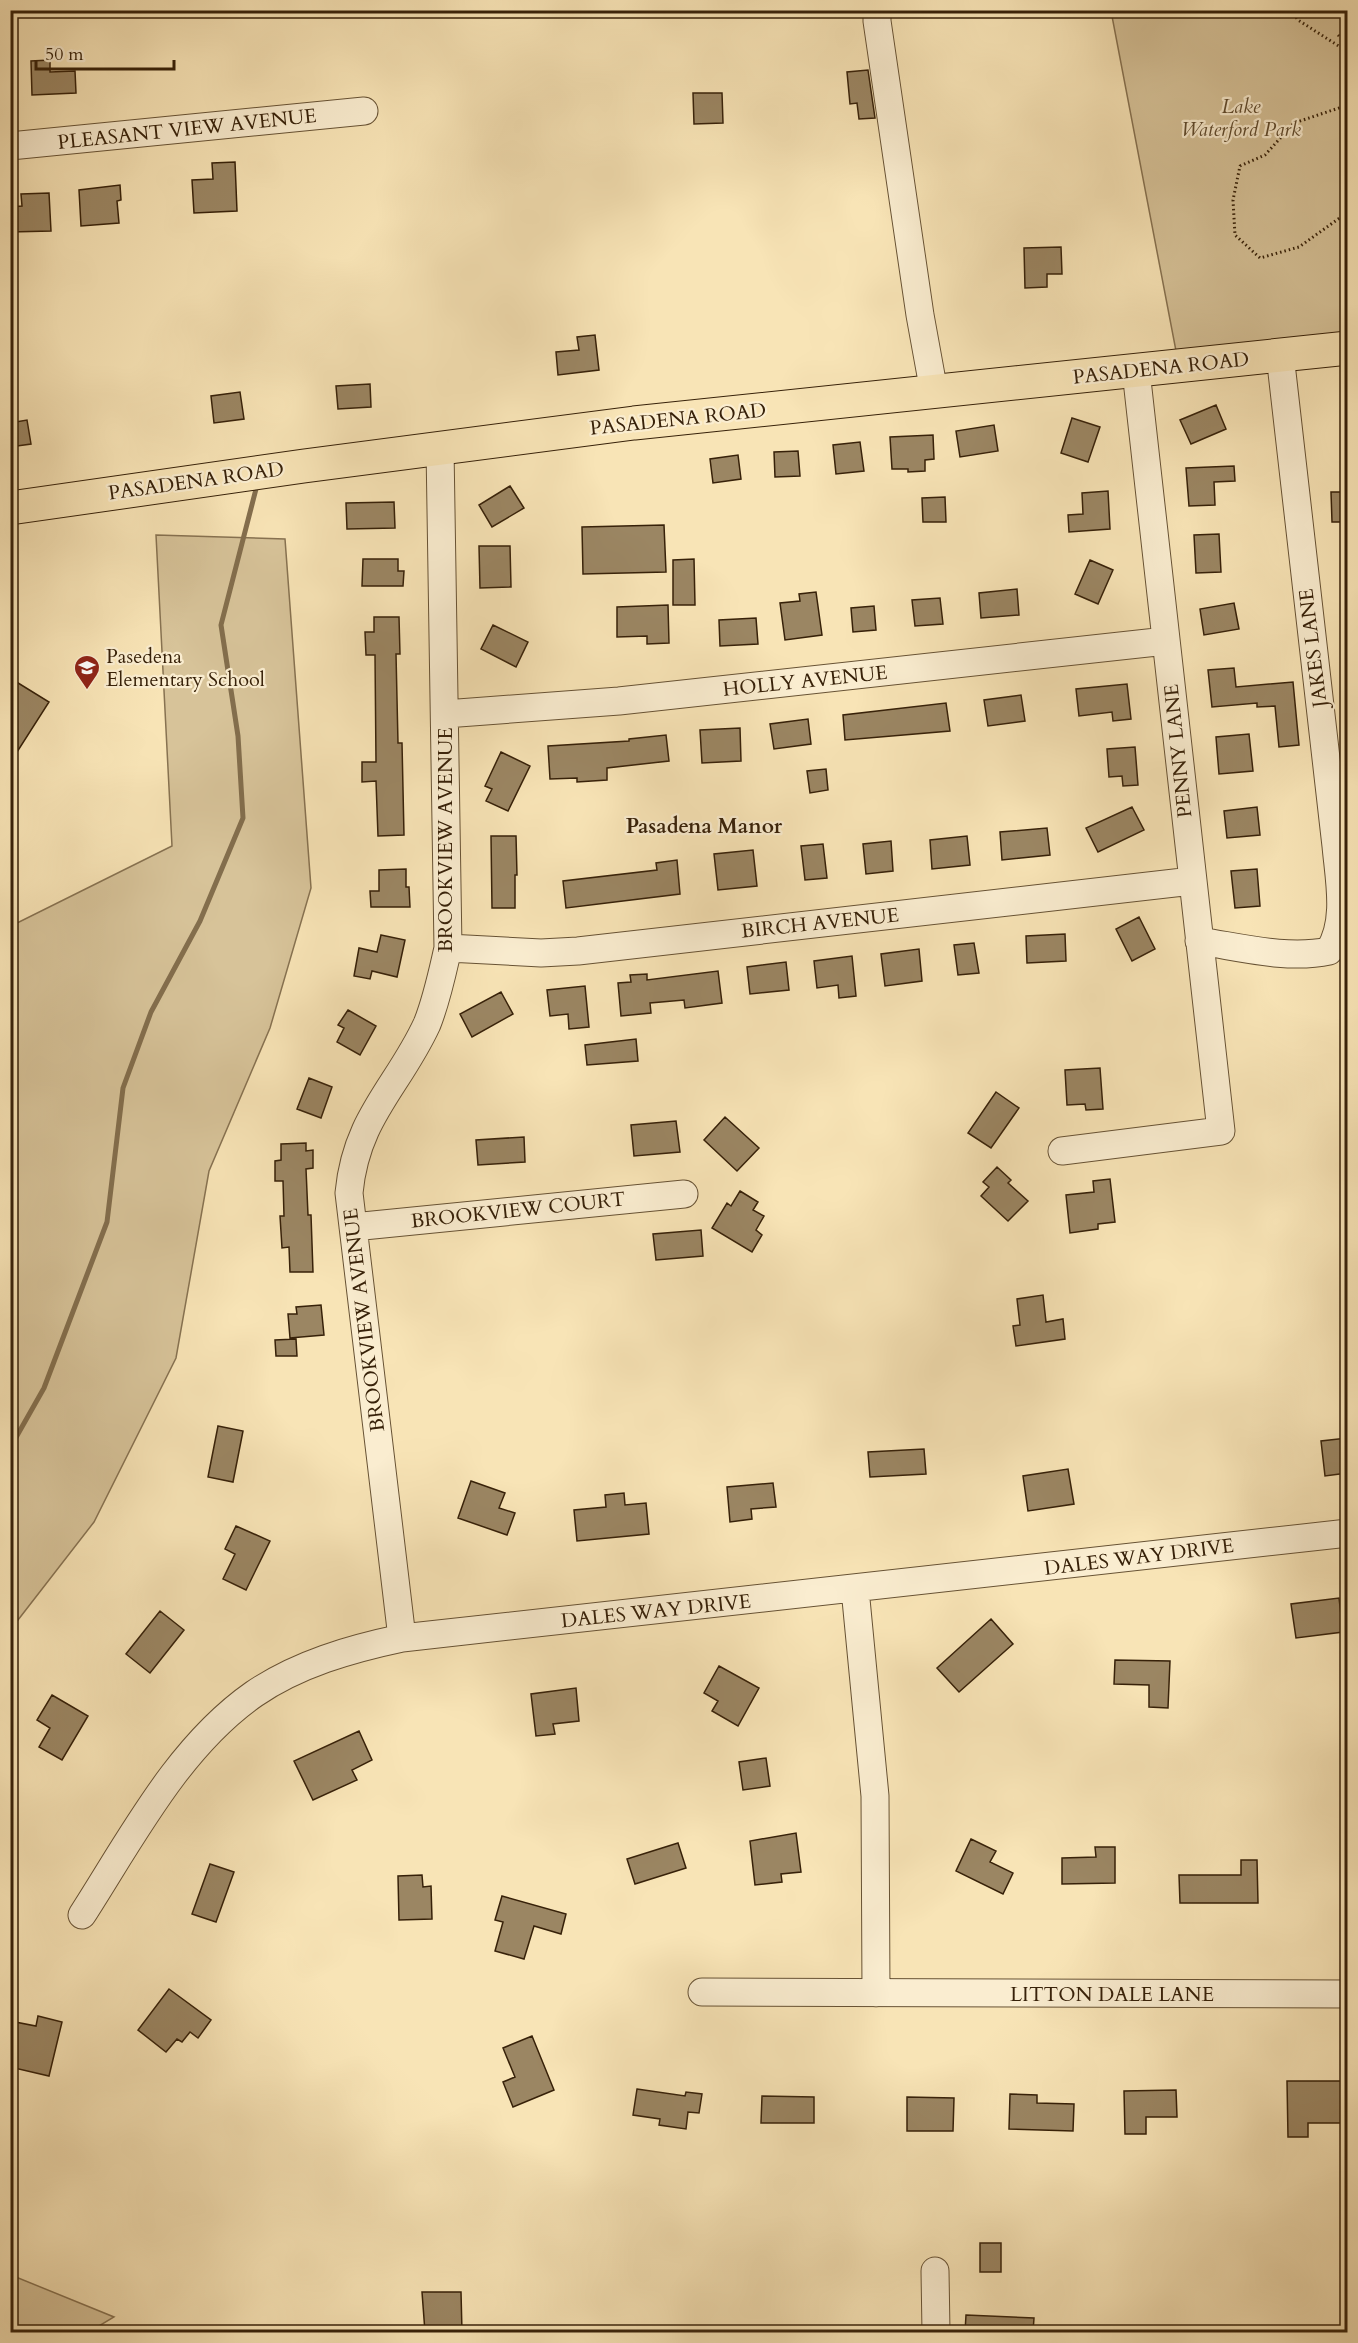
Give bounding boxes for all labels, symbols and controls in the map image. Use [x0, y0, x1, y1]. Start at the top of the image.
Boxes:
scale bar [36, 33, 174, 71]
text: 50 m [45, 42, 84, 67]
park label: Lake Waterford Park [1181, 93, 1301, 143]
street label: PLEASANT VIEW AVENUE [56, 102, 318, 156]
street label: PASADENA ROAD [1071, 345, 1251, 391]
street label: PASADENA ROAD [588, 396, 768, 442]
street label: PASADENA ROAD [106, 455, 286, 507]
street label: JAKES LANE [1292, 587, 1334, 712]
place label: Pasedena Elementary School [106, 643, 265, 693]
school or university icon: Pasedena Elementary School [72, 653, 102, 691]
street label: HOLLY AVENUE [721, 659, 889, 703]
street label: PENNY LANE [1158, 683, 1198, 819]
street label: BROOKVIEW AVENUE [432, 727, 459, 953]
district label: Pasadena Manor [626, 812, 783, 841]
street label: BIRCH AVENUE [740, 901, 900, 945]
street label: BROOKVIEW COURT [409, 1185, 627, 1235]
street label: BROOKVIEW AVENUE [337, 1207, 391, 1433]
street label: DALES WAY DRIVE [1043, 1532, 1235, 1582]
street label: DALES WAY DRIVE [560, 1588, 752, 1634]
street label: LITTON DALE LANE [1010, 1981, 1214, 2008]

